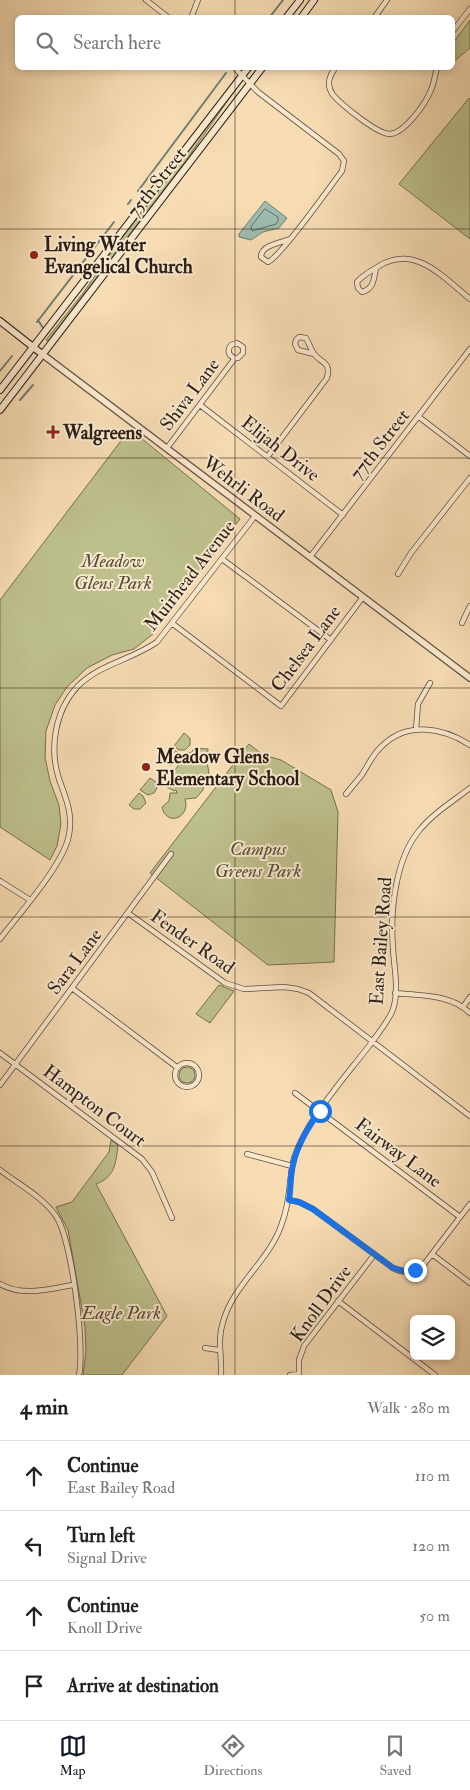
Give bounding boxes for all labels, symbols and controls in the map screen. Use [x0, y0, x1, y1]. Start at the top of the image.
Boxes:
search box [15, 15, 455, 70]
icon: search [33, 29, 61, 57]
text: Search here [73, 31, 161, 55]
street label: 75th Street [122, 143, 192, 223]
place label: Living Water Evangelical Church [44, 233, 193, 280]
marker: Living Water Evangelical Church [28, 249, 40, 261]
street label: Shiva Lane [155, 353, 225, 436]
street label: 77th Street [345, 404, 415, 485]
street label: Elijah Drive [236, 411, 325, 487]
place label: Walgreens [62, 421, 142, 446]
marker: Walgreens [47, 426, 59, 438]
street label: Wehrli Road [197, 450, 290, 528]
street label: Muirhead Avenue [139, 515, 241, 636]
park label: Meadow Glens Park [74, 549, 152, 595]
street label: Chelsea Lane [265, 600, 346, 697]
place label: Meadow Glens Elementary School [155, 745, 300, 792]
marker: Meadow Glens Elementary School [140, 761, 152, 773]
park label: Campus Greens Park [215, 837, 301, 883]
street label: East Bailey Road [365, 876, 397, 1006]
street label: Fender Road [146, 904, 240, 980]
street label: Sara Lane [42, 924, 107, 999]
street label: Hampton Court [38, 1059, 151, 1153]
route start [309, 1100, 332, 1123]
street label: Fairway Lane [350, 1112, 447, 1193]
route end [404, 1259, 427, 1282]
street label: Knoll Drive [285, 1260, 357, 1347]
park label: Eagle Park [79, 1301, 161, 1325]
map controls [410, 1315, 455, 1360]
button: layers [410, 1315, 455, 1360]
text: 4 min [20, 1394, 68, 1421]
text: Walk · 280 m [367, 1398, 450, 1418]
text: Continue [67, 1454, 138, 1478]
icon: ahead [20, 1462, 48, 1490]
text: 110 m [415, 1466, 450, 1486]
text: East Bailey Road [67, 1478, 175, 1498]
text: Turn left [67, 1524, 135, 1548]
icon: left [20, 1532, 48, 1560]
text: 120 m [412, 1536, 450, 1556]
text: Signal Drive [67, 1548, 147, 1568]
text: Continue [67, 1594, 138, 1618]
icon: ahead [20, 1602, 48, 1630]
text: 50 m [419, 1606, 450, 1626]
text: Knoll Drive [67, 1618, 142, 1638]
icon: arrive [20, 1672, 48, 1700]
text: Arrive at destination [67, 1674, 219, 1698]
tab: Map [59, 1732, 87, 1779]
tab: Directions [204, 1732, 262, 1779]
tab: Saved [379, 1732, 411, 1779]

